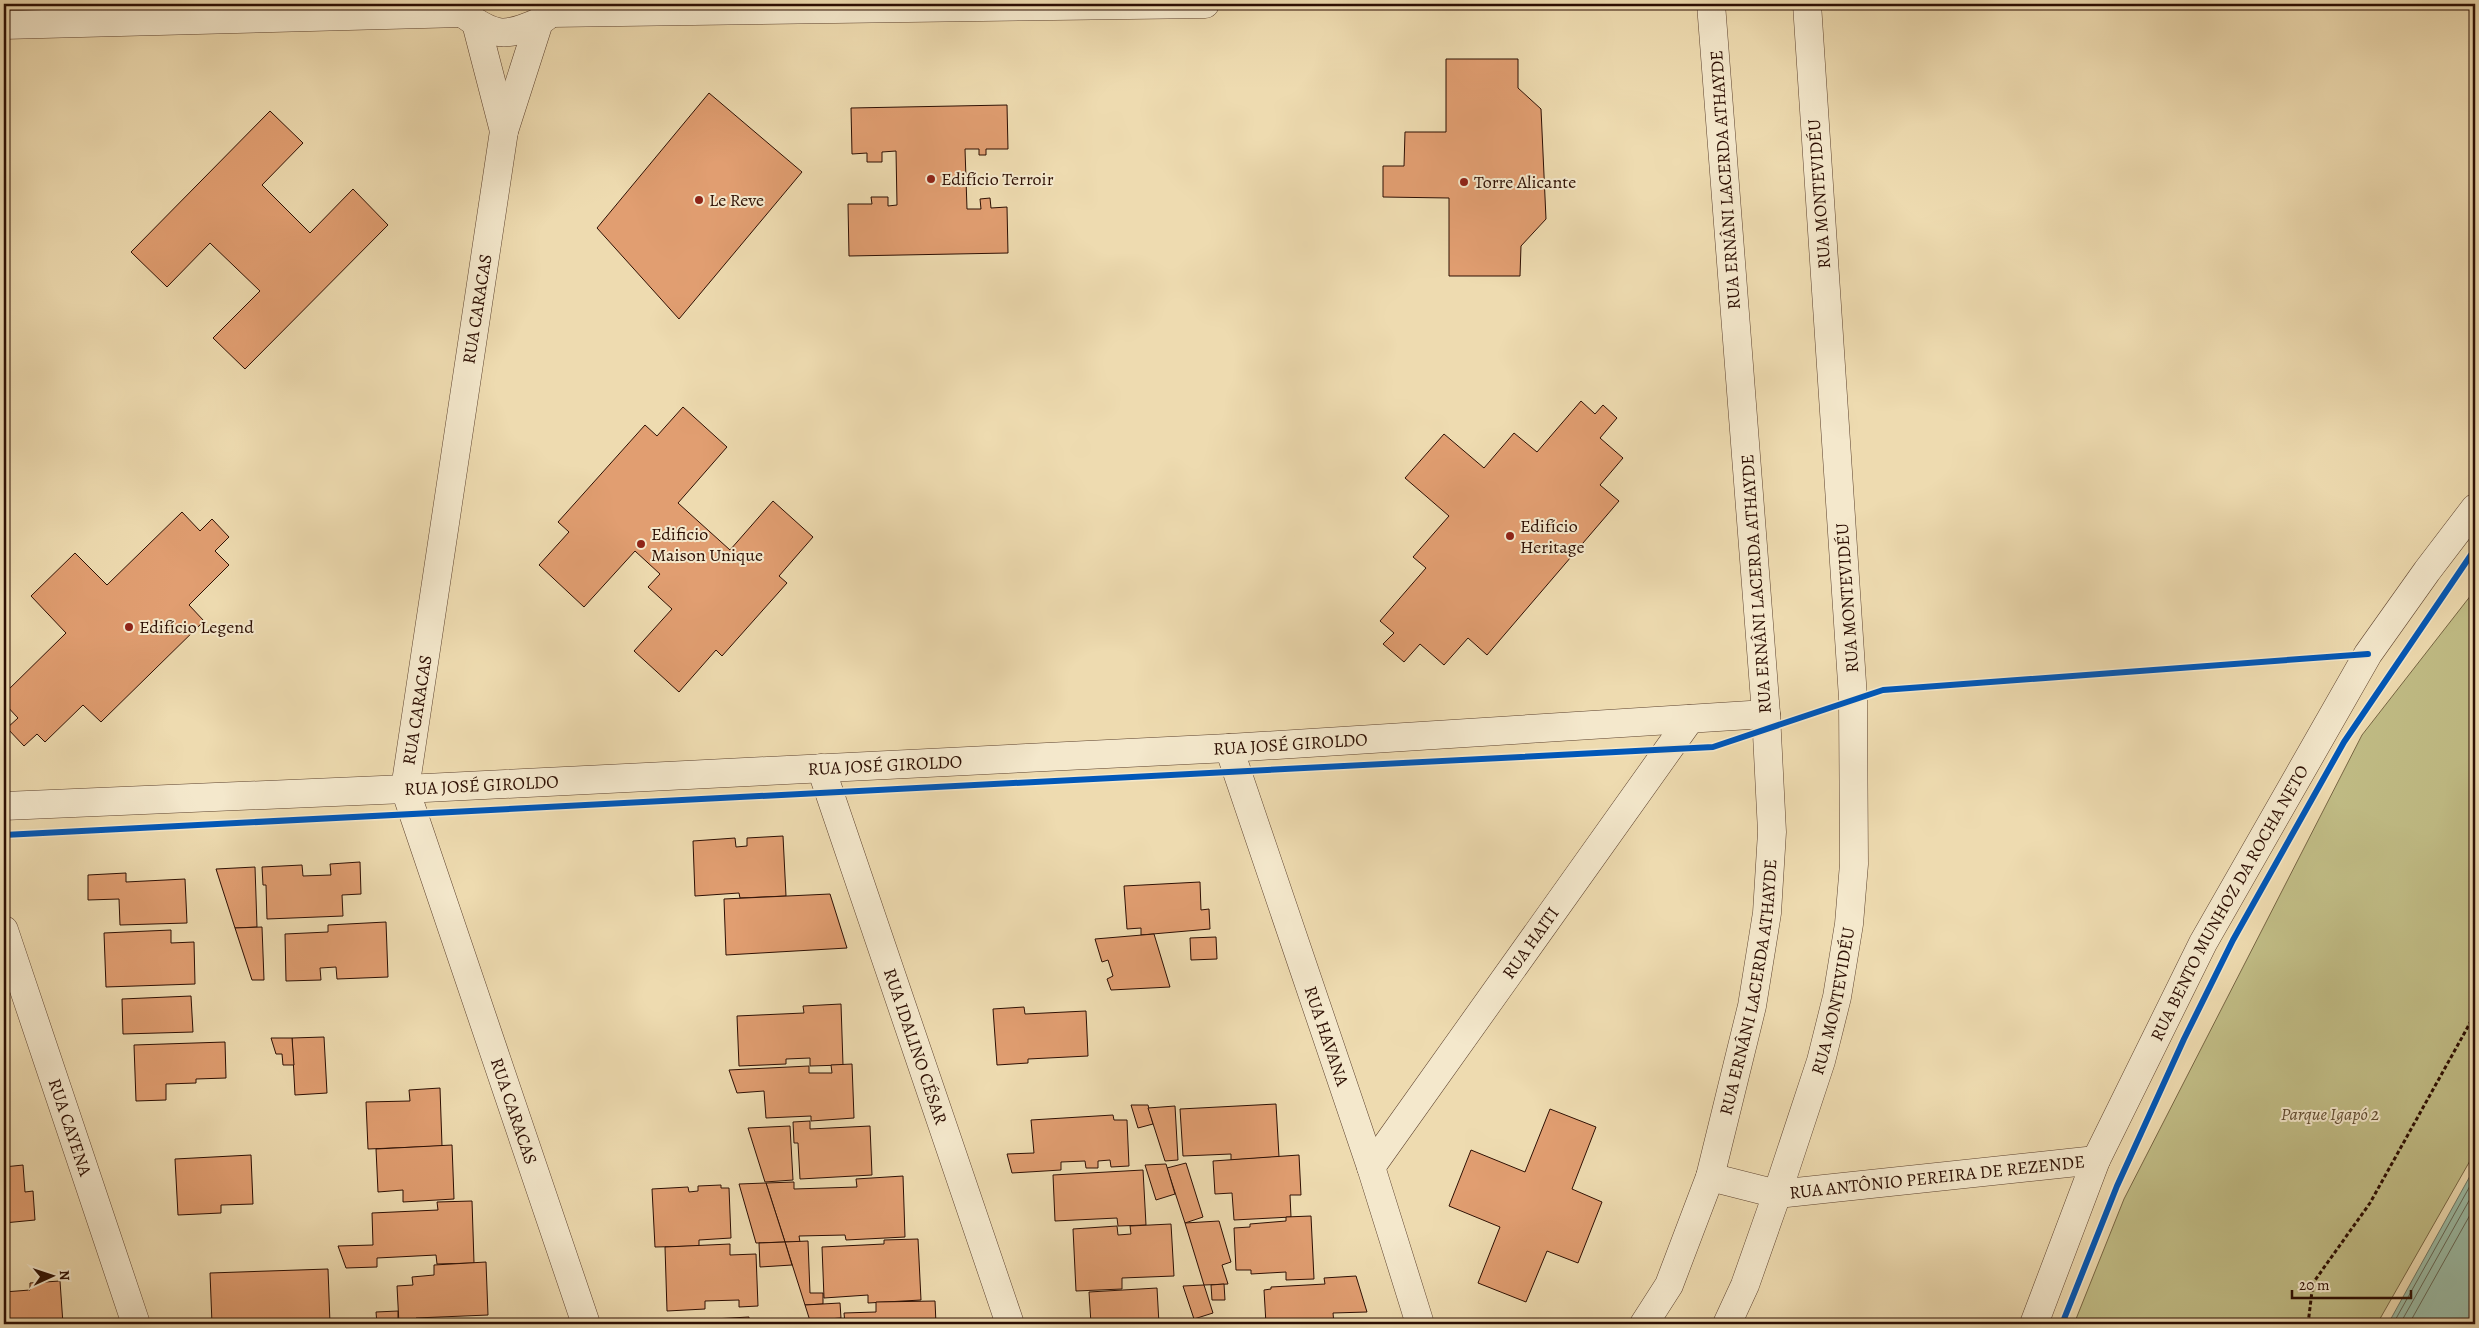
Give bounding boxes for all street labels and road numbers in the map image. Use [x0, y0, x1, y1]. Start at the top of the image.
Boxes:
street label: RUA ERNÂNI LACERDA ATHAYDE [1704, 49, 1746, 311]
street label: RUA MONTEVIDÉU [1802, 118, 1836, 270]
street label: RUA CARACAS [456, 252, 498, 366]
street label: RUA ERNÂNI LACERDA ATHAYDE [1735, 453, 1777, 715]
street label: RUA MONTEVIDÉU [1830, 522, 1864, 674]
street label: RUA CARACAS [396, 653, 438, 767]
street label: RUA JOSÉ GIROLDO [1213, 727, 1368, 761]
street label: RUA JOSÉ GIROLDO [807, 749, 963, 781]
street label: RUA BENTO MUNHOZ DA ROCHA NETO [2145, 761, 2314, 1045]
street label: RUA JOSÉ GIROLDO [404, 769, 559, 801]
street label: RUA ERNÂNI LACERDA ATHAYDE [1714, 858, 1782, 1118]
street label: RUA HAITI [1497, 902, 1564, 984]
street label: RUA MONTEVIDÉU [1805, 925, 1860, 1078]
street label: RUA IDALINO CÉSAR [878, 965, 953, 1128]
street label: RUA HAVANA [1299, 983, 1355, 1089]
street label: RUA CARACAS [485, 1054, 543, 1168]
street label: RUA CAYENA [43, 1075, 98, 1180]
street label: RUA ANTÔNIO PEREIRA DE REZENDE [1788, 1149, 2086, 1205]

